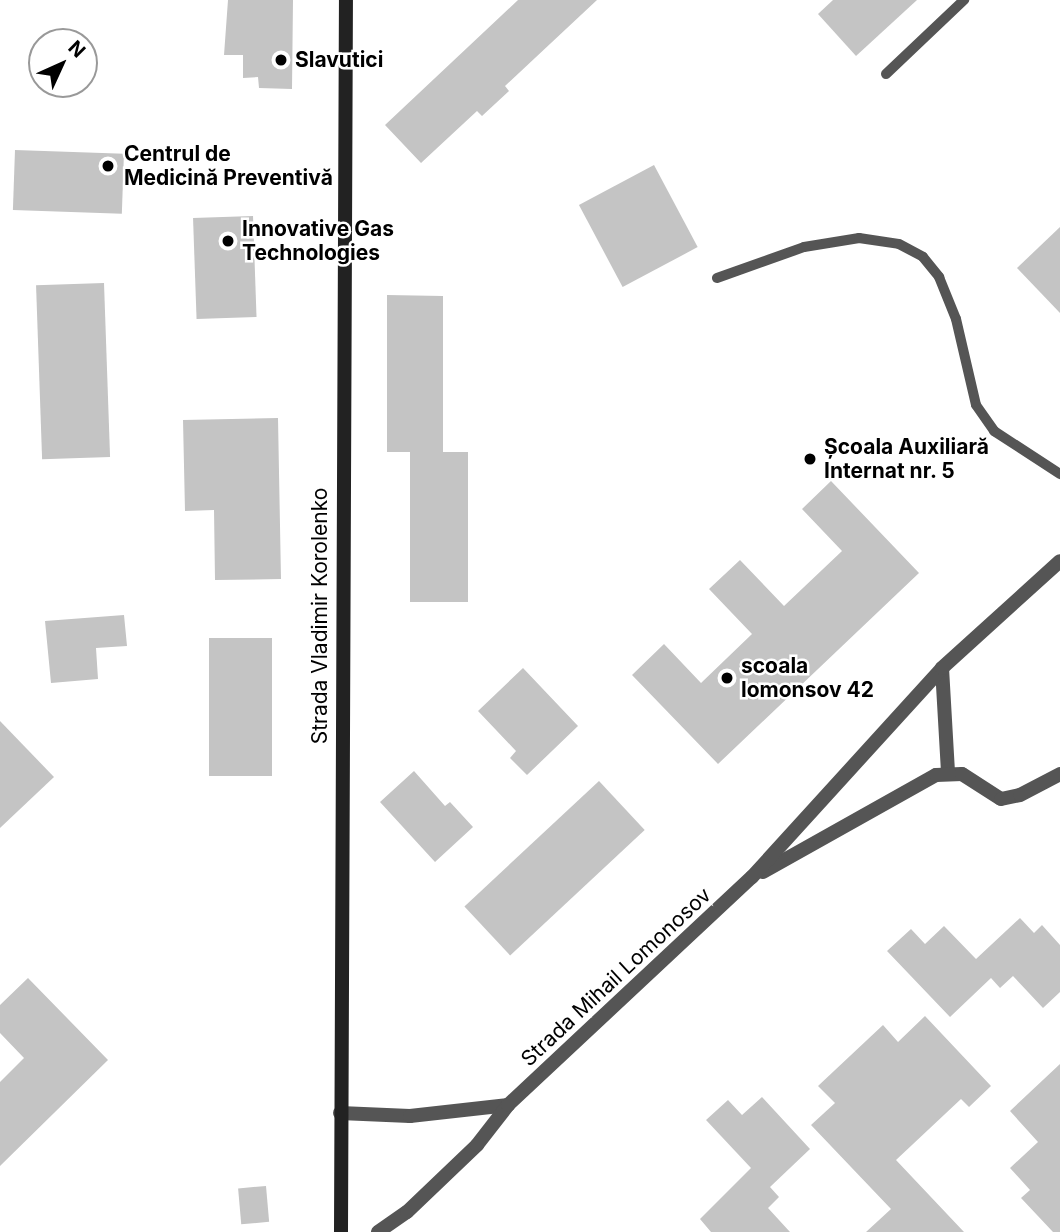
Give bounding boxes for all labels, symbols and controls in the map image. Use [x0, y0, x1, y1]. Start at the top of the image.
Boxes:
north arrow [28, 28, 98, 98]
text: N [64, 36, 90, 62]
place label: Slavutici [295, 47, 383, 73]
marker: Slavutici [273, 52, 289, 68]
place label: Centrul de Medicină Preventivă [124, 141, 333, 191]
marker: Centrul de Medicină Preventivă [98, 156, 118, 176]
place label: Innovative Gas Technologies [242, 216, 394, 266]
marker: Innovative Gas Technologies [220, 233, 236, 249]
place label: Școala Auxiliară Internat nr. 5 [824, 434, 989, 484]
marker: Școala Auxiliară Internat nr. 5 [802, 451, 818, 467]
street label: Strada Vladimir Korolenko [307, 488, 333, 744]
place label: scoala lomonsov 42 [741, 653, 874, 703]
marker: scoala lomonsov 42 [719, 670, 735, 686]
street label: Strada Mihail Lomonosov [516, 882, 716, 1072]

